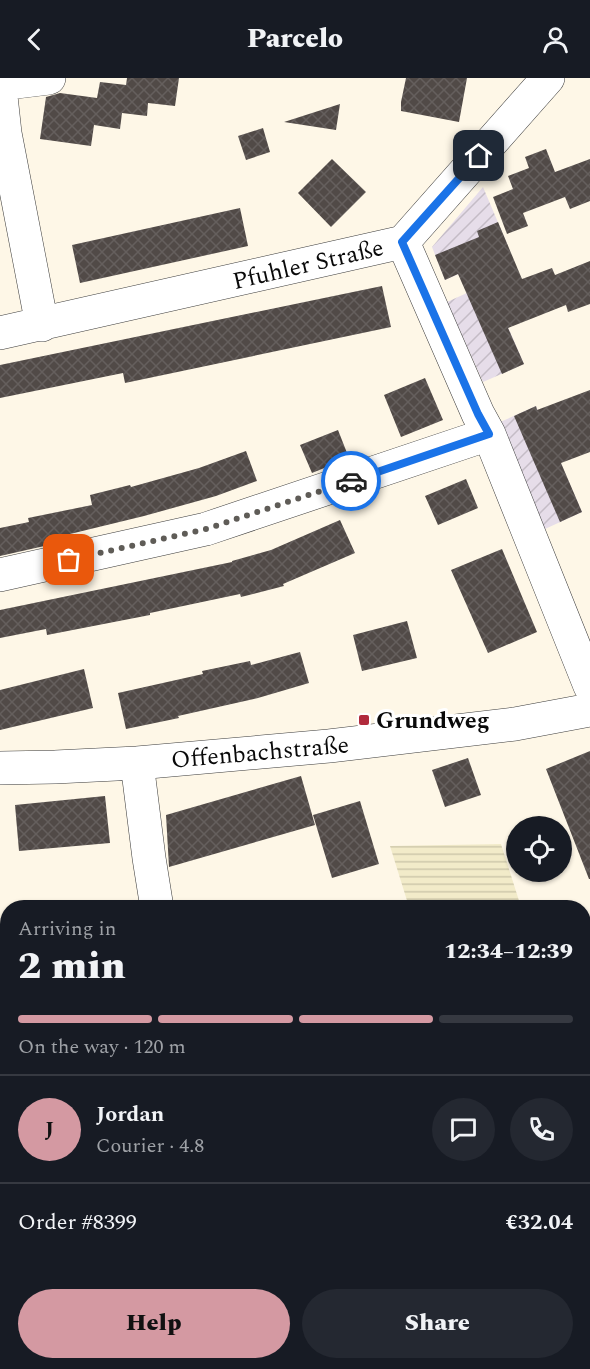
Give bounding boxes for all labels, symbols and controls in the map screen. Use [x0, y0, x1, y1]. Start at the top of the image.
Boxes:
text: Parcelo [247, 18, 343, 60]
icon: back [18, 23, 51, 56]
icon: person [539, 23, 572, 56]
pin [453, 130, 504, 181]
icon: home [462, 139, 495, 172]
street label: Pfuhler Straße [229, 230, 387, 300]
courier [321, 451, 381, 511]
icon: car [335, 465, 368, 498]
pin [43, 534, 94, 585]
icon: bag [52, 543, 85, 576]
place label: Grundweg [376, 703, 490, 739]
marker: Grundweg [357, 713, 371, 727]
street label: Offenbachstraße [170, 727, 351, 779]
map controls [506, 816, 572, 882]
button: locate [506, 816, 572, 882]
text: Arriving in [18, 914, 116, 944]
text: 12:34–12:39 [444, 935, 573, 968]
text: 2 min [18, 937, 126, 996]
text: On the way · 120 m [18, 1032, 186, 1062]
text: Jordan [96, 1098, 164, 1131]
button: chat [432, 1098, 495, 1161]
button: phone [510, 1098, 573, 1161]
text: J [45, 1113, 54, 1146]
text: Courier · 4.8 [96, 1131, 204, 1161]
text: Order #8399 [18, 1206, 137, 1239]
text: €32.04 [505, 1206, 573, 1239]
button: Help [18, 1289, 290, 1358]
button: Share [302, 1289, 573, 1358]

